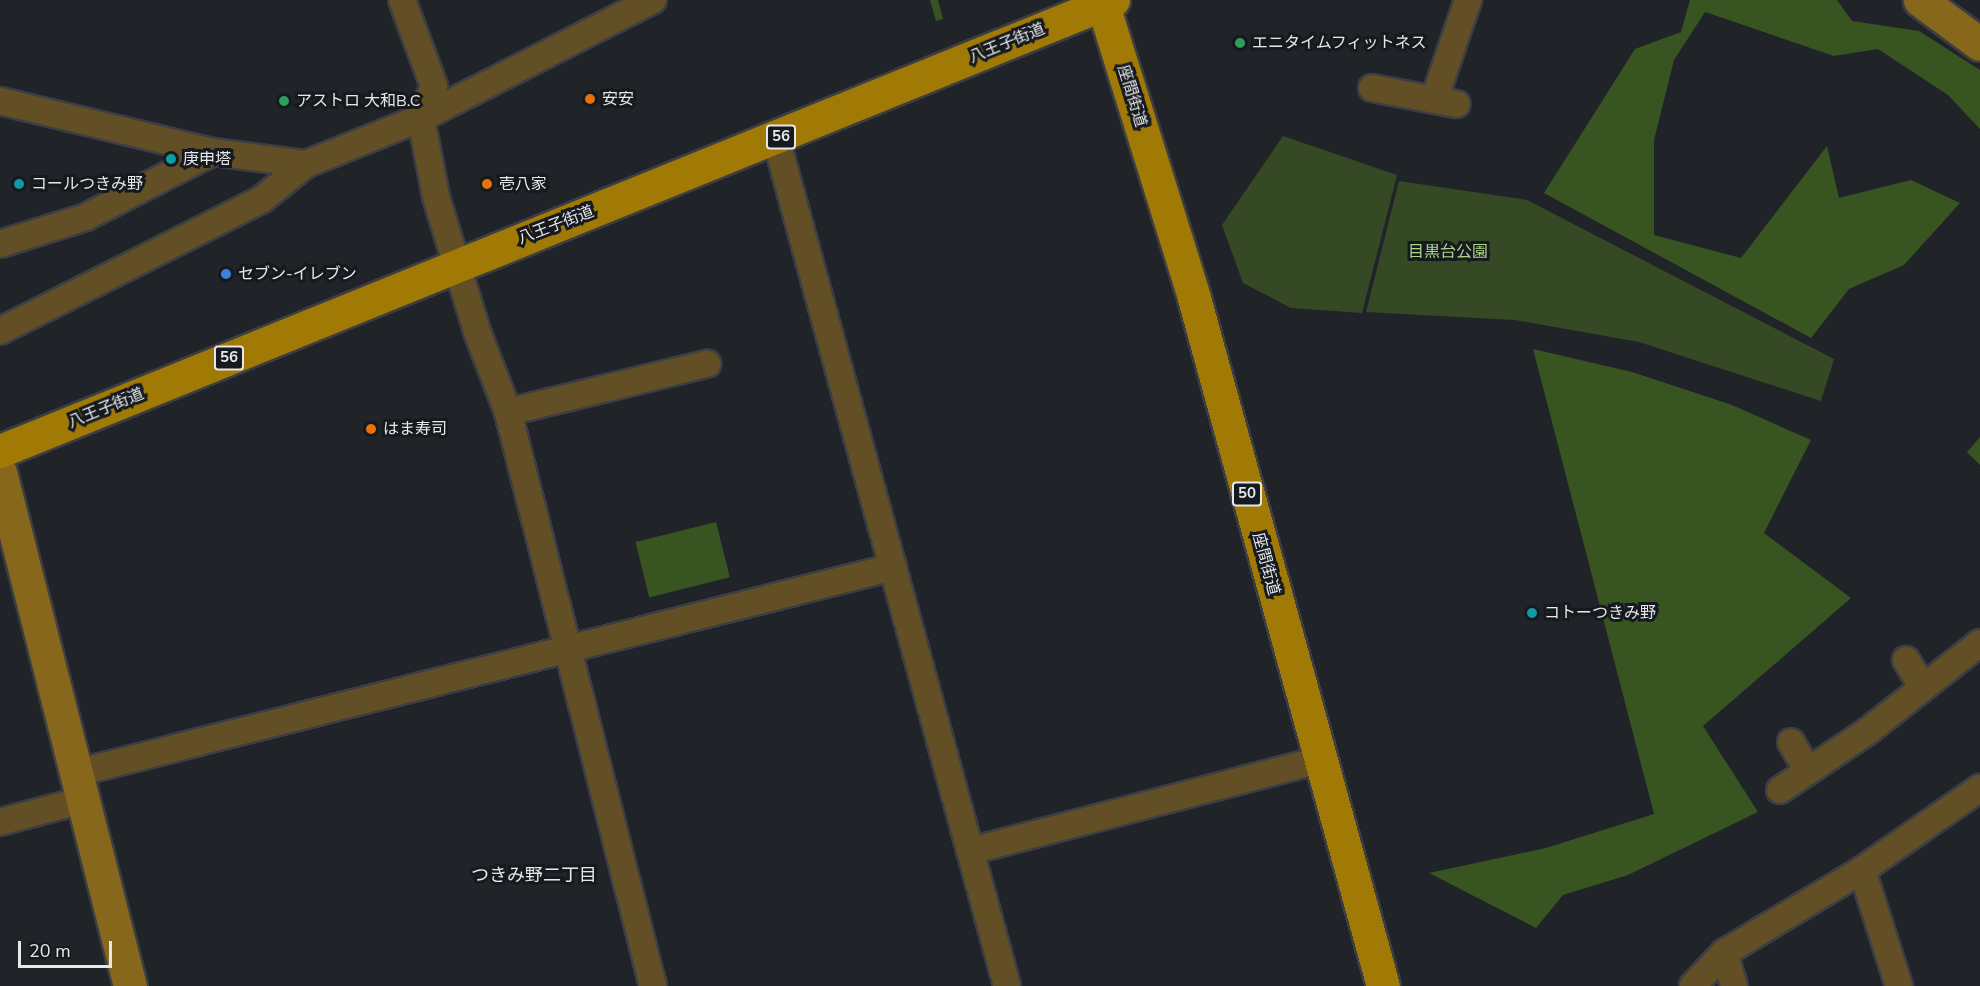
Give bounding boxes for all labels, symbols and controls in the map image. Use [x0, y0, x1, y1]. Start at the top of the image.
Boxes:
street label: 八王子街道 [966, 19, 1048, 67]
place label: エニタイムフィットネス [1252, 33, 1428, 53]
marker: エニタイムフィットネス [1233, 36, 1247, 50]
street label: 座間街道 [1113, 63, 1151, 129]
place label: 安安 [602, 89, 634, 109]
place label: アストロ 大和B.C [296, 91, 421, 111]
marker: 安安 [583, 92, 597, 106]
marker: アストロ 大和B.C [277, 94, 291, 108]
road number: 56 [766, 125, 796, 149]
place label: 庚申塔 [183, 149, 231, 169]
marker: 庚申塔 [164, 152, 178, 166]
place label: コールつきみ野 [31, 174, 143, 194]
place label: 壱八家 [499, 174, 547, 194]
marker: コールつきみ野 [12, 177, 26, 191]
marker: 壱八家 [480, 177, 494, 191]
street label: 八王子街道 [515, 202, 597, 248]
park label: 目黒台公園 [1408, 242, 1488, 262]
place label: セブン-イレブン [238, 264, 357, 284]
marker: セブン-イレブン [219, 267, 233, 281]
road number: 56 [214, 346, 244, 370]
street label: 八王子街道 [65, 384, 147, 432]
place label: はま寿司 [383, 419, 447, 439]
marker: はま寿司 [364, 422, 378, 436]
road number: 50 [1232, 482, 1262, 506]
street label: 座間街道 [1248, 531, 1284, 597]
place label: コトーつきみ野 [1544, 603, 1656, 623]
marker: コトーつきみ野 [1525, 606, 1539, 620]
district label: つきみ野二丁目 [471, 864, 597, 886]
scale bar [21, 929, 116, 967]
text: 20 m [29, 939, 71, 963]

